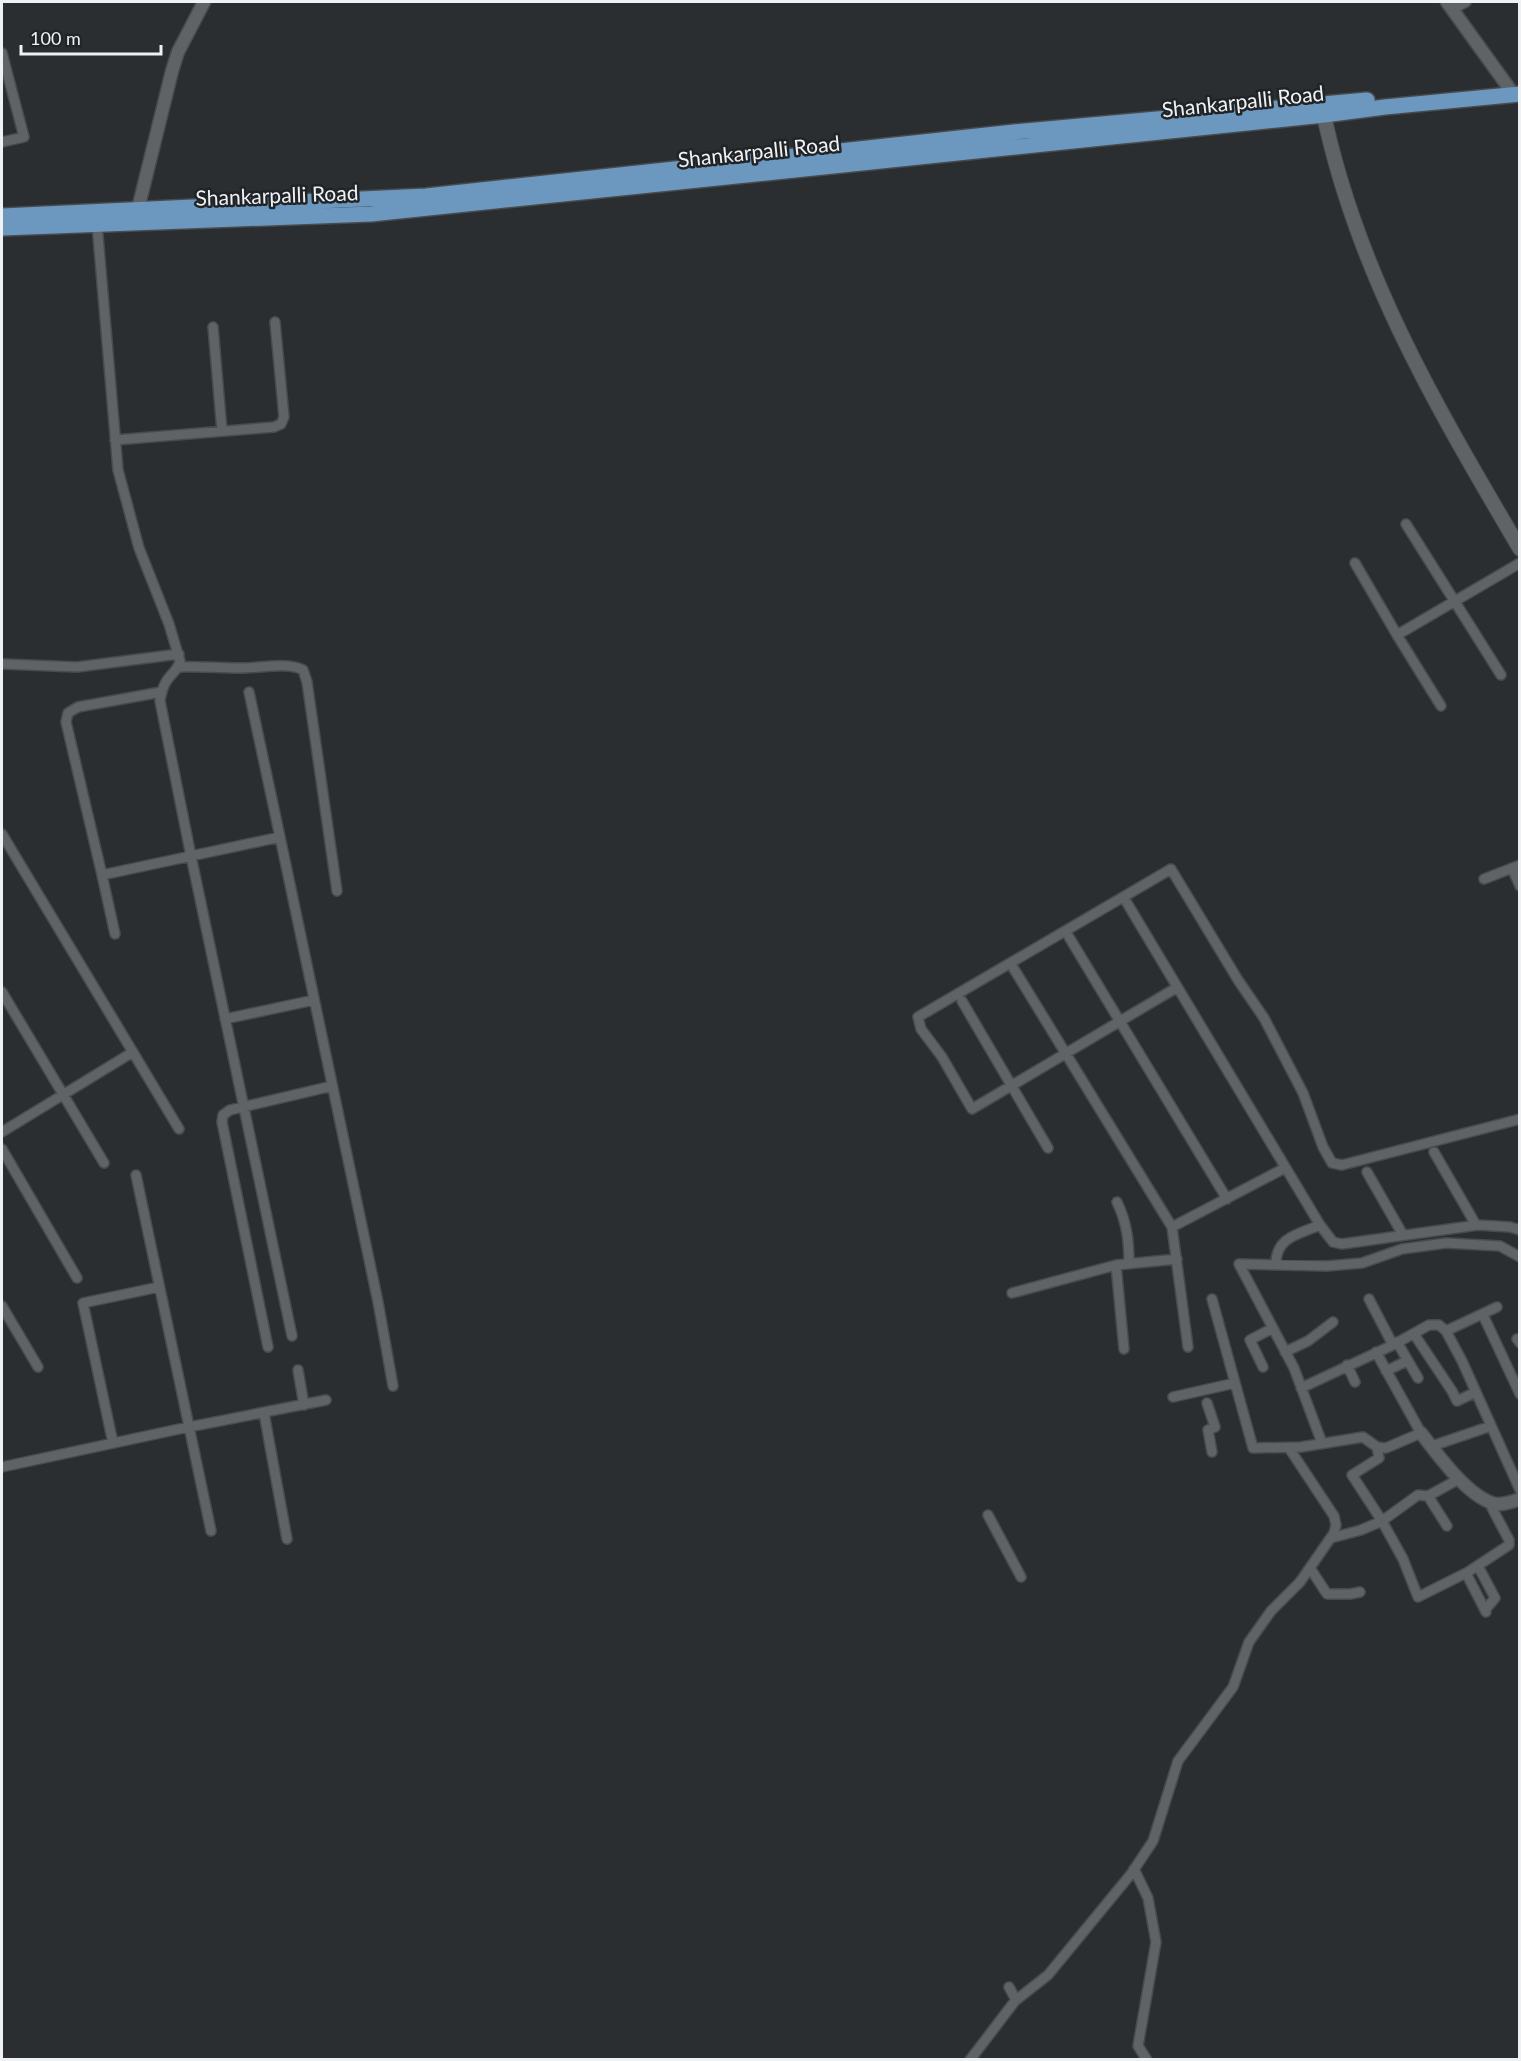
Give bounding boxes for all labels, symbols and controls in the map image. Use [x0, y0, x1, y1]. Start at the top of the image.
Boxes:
scale bar [21, 18, 160, 56]
text: 100 m [30, 27, 81, 49]
street label: Shankarpalli Road [1161, 80, 1325, 121]
street label: Shankarpalli Road [677, 130, 841, 171]
street label: Shankarpalli Road [195, 179, 359, 210]

